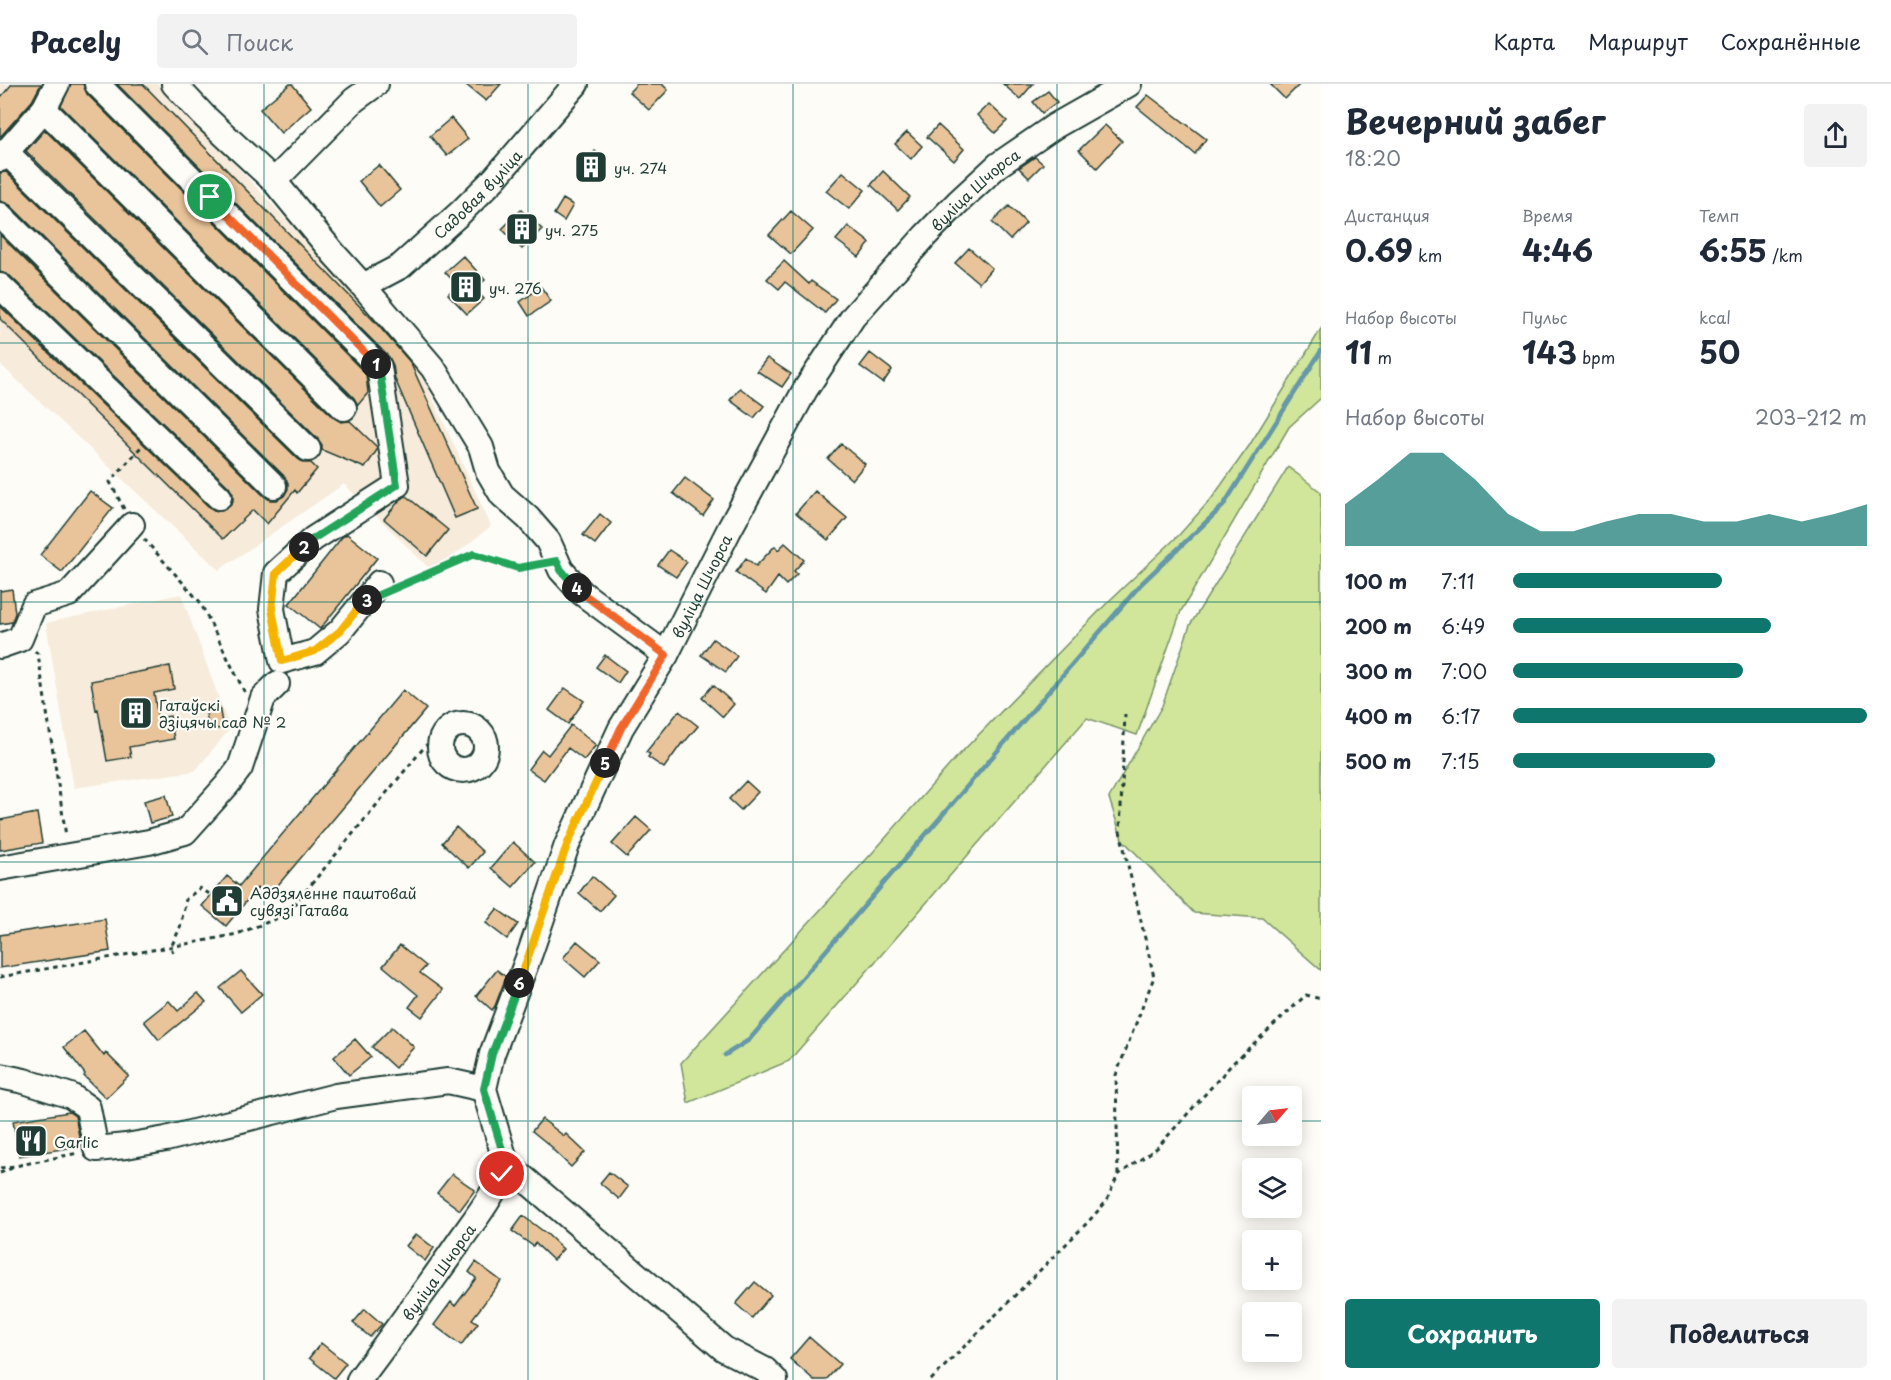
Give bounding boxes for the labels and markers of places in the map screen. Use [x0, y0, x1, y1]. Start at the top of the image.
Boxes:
building icon: уч. 274 [573, 149, 609, 185]
place label: уч. 274 [614, 156, 667, 179]
pin [184, 171, 235, 222]
building icon: уч. 275 [504, 211, 540, 247]
place label: уч. 275 [545, 218, 598, 241]
building icon: уч. 276 [448, 269, 484, 305]
place label: уч. 276 [489, 276, 542, 299]
pin: 1 [361, 349, 391, 379]
pin: 2 [289, 532, 319, 562]
pin: 4 [562, 573, 592, 603]
pin: 3 [352, 585, 382, 615]
place label: Гатаўскі дзіцячы сад № 2 [159, 693, 286, 733]
building icon: Гатаўскі дзіцячы сад № 2 [118, 695, 154, 731]
pin: 5 [590, 748, 620, 778]
place label: Аддзяленне паштовай сувязі Гатава [250, 881, 417, 921]
public building icon: Аддзяленне паштовай сувязі Гатава [209, 883, 245, 919]
pin: 6 [504, 968, 534, 998]
restaurant icon: Garlic [13, 1123, 49, 1159]
place label: Garlic [54, 1130, 99, 1153]
pin [476, 1148, 527, 1199]

